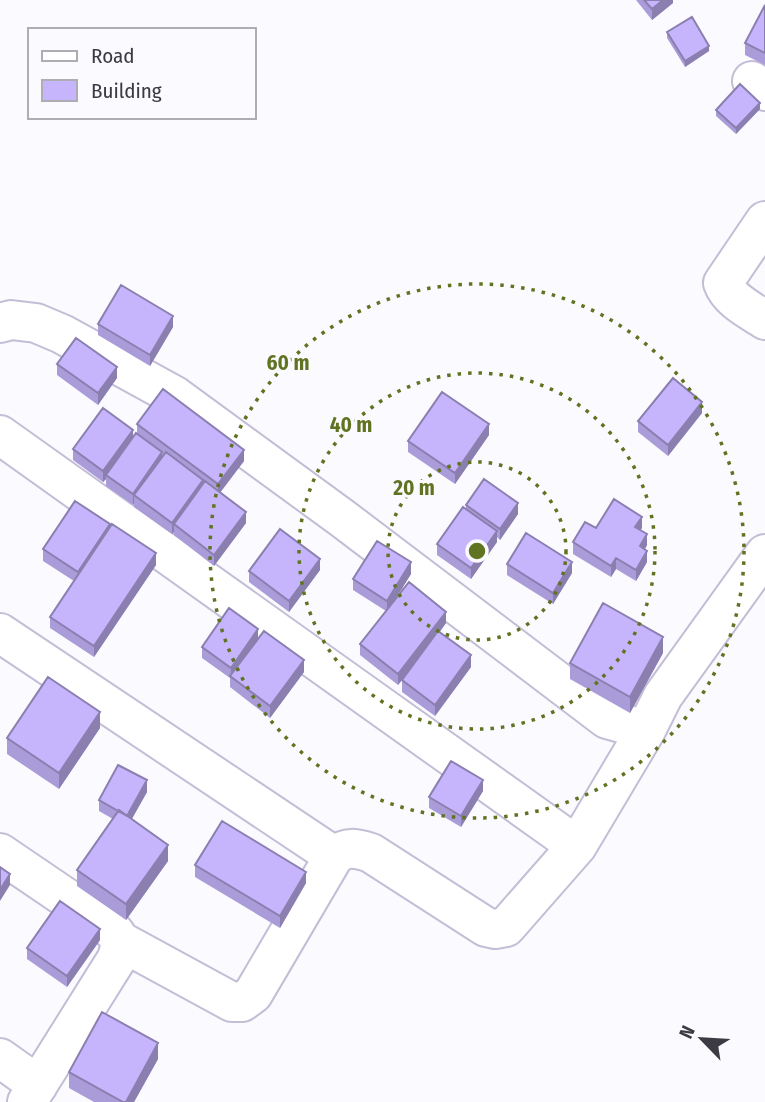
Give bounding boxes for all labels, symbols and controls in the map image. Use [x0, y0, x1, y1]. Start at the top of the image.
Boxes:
legend [28, 28, 256, 119]
text: Road [91, 43, 135, 69]
text: Building [91, 78, 162, 104]
text: 60 m [267, 350, 309, 376]
text: 40 m [330, 412, 372, 438]
text: 20 m [392, 475, 435, 501]
centre of rings [465, 539, 489, 563]
north arrow [667, 1004, 737, 1074]
text: N [674, 1022, 700, 1042]

